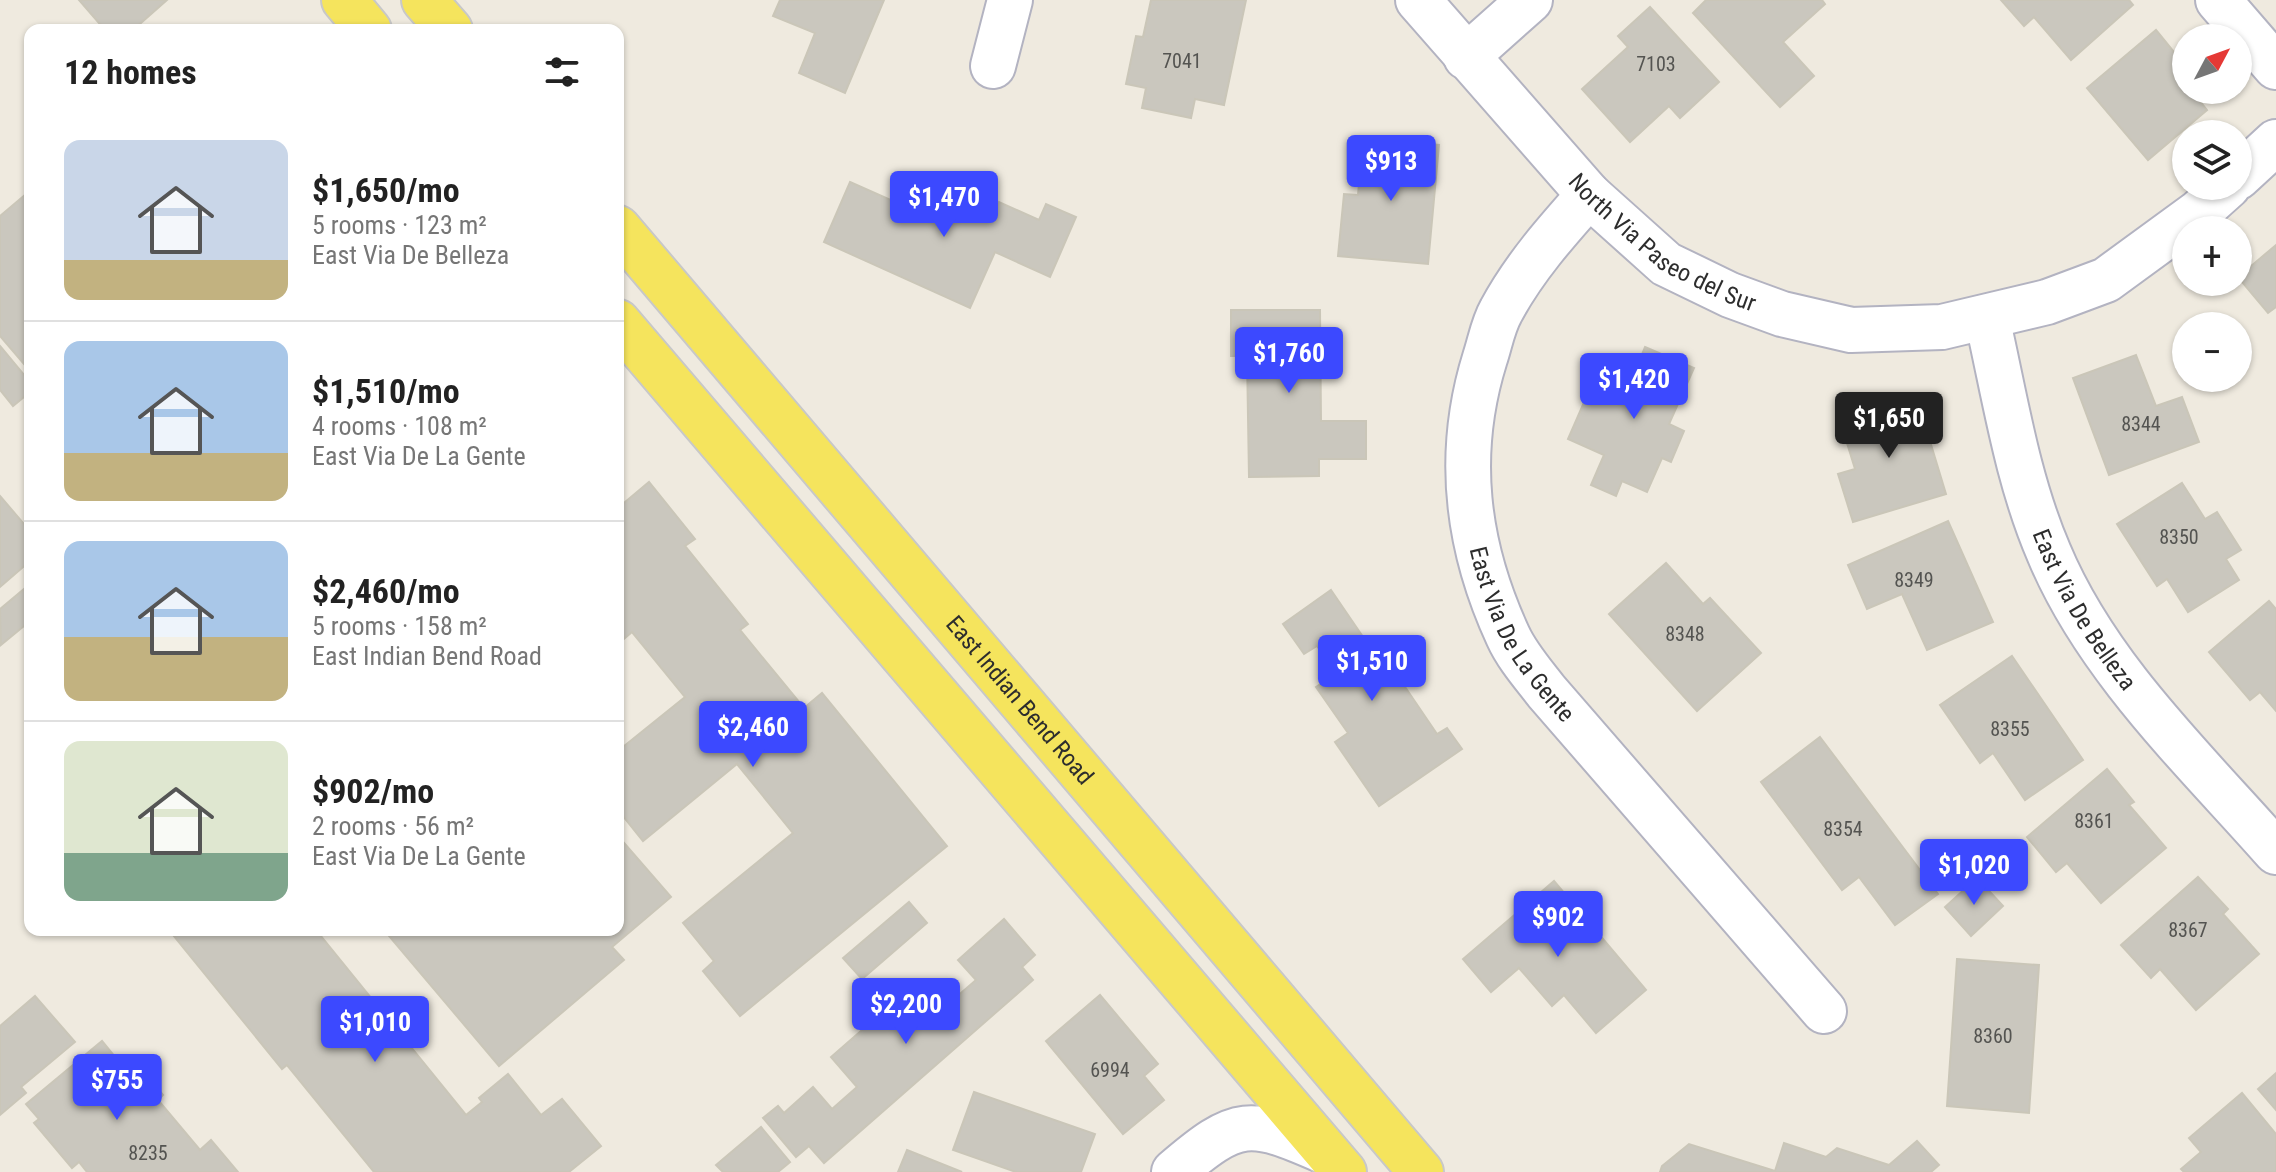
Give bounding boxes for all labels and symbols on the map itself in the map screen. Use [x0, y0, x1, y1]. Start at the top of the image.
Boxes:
north arrow [2172, 24, 2252, 104]
house number: 7041 [1162, 49, 1202, 73]
house number: 7103 [1636, 52, 1676, 76]
pin: $913 [1344, 135, 1438, 203]
street label: North Via Paseo del Sur [1563, 168, 1760, 317]
pin: $1,470 [879, 171, 1009, 239]
pin: $1,760 [1224, 327, 1354, 395]
pin: $1,420 [1569, 353, 1699, 421]
pin: $1,650 [1824, 392, 1954, 460]
house number: 8344 [2121, 412, 2161, 436]
street label: East Via De Belleza [2027, 525, 2142, 696]
house number: 8350 [2159, 525, 2199, 549]
street label: East Via De La Gente [1464, 544, 1580, 728]
house number: 8349 [1894, 568, 1934, 592]
street label: East Indian Bend Road [940, 610, 1099, 790]
house number: 8348 [1665, 622, 1705, 646]
pin: $1,510 [1307, 635, 1437, 703]
pin: $2,460 [688, 701, 818, 769]
house number: 8355 [1990, 717, 2030, 741]
house number: 8361 [2074, 809, 2114, 833]
house number: 8354 [1823, 817, 1863, 841]
pin: $1,020 [1909, 839, 2039, 907]
pin: $902 [1511, 891, 1605, 959]
house number: 8367 [2168, 918, 2208, 942]
pin: $2,200 [841, 978, 971, 1046]
pin: $1,010 [310, 996, 440, 1064]
house number: 8360 [1973, 1024, 2013, 1048]
pin: $755 [70, 1054, 164, 1122]
house number: 6994 [1090, 1058, 1130, 1082]
house number: 8235 [128, 1141, 168, 1165]

